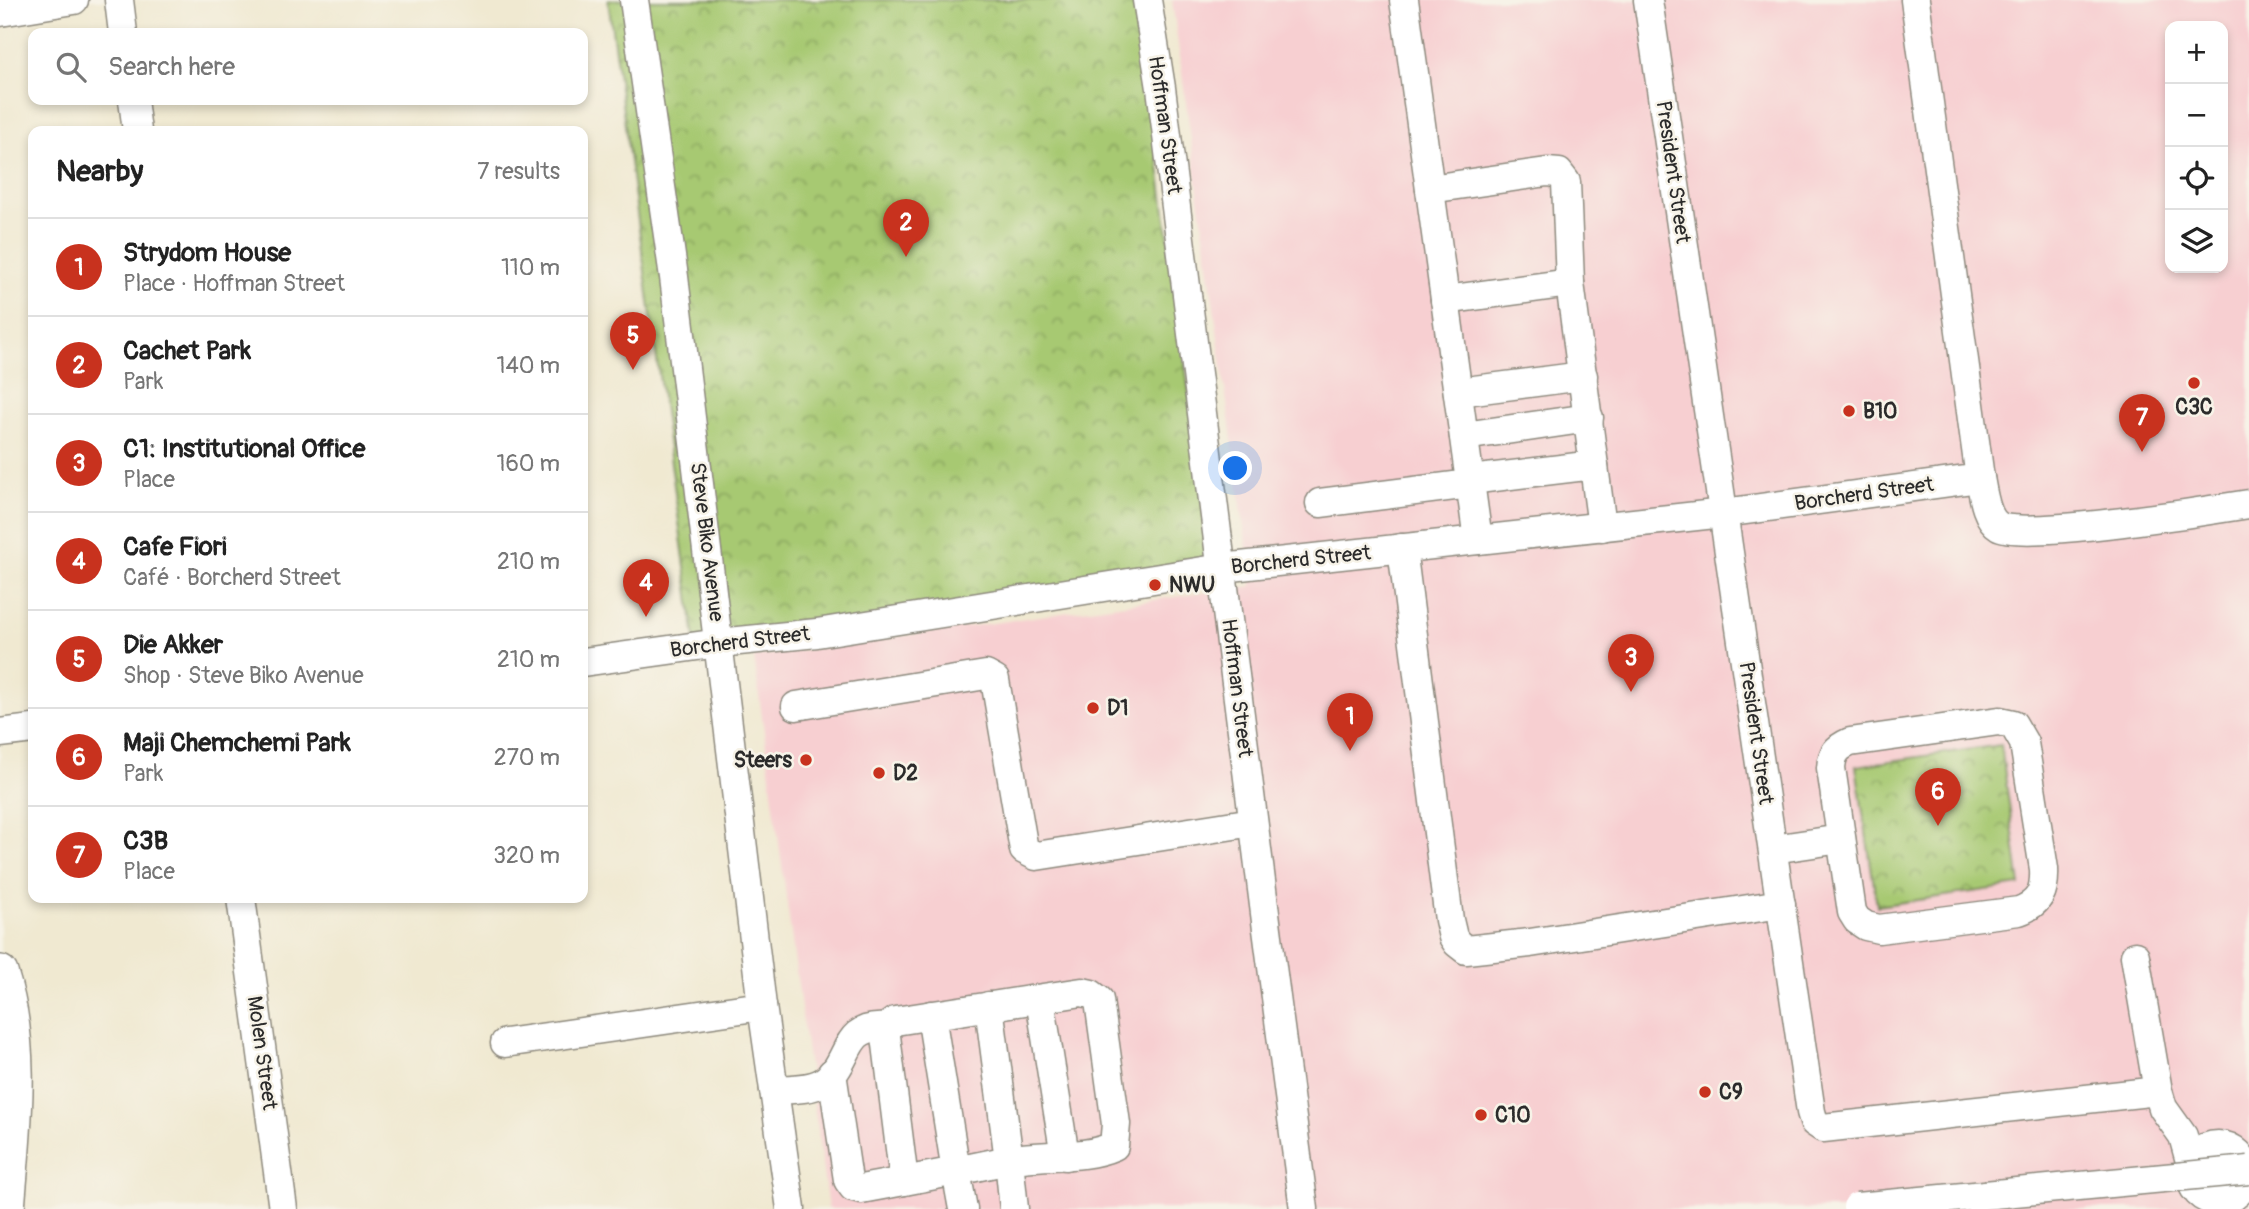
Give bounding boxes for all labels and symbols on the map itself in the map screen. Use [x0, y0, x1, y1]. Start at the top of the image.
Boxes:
street label: Hoffman Street [1142, 54, 1188, 196]
street label: President Street [1650, 99, 1696, 246]
pin: 2 [883, 199, 929, 257]
pin: 5 [610, 312, 656, 370]
marker: C3C [2186, 375, 2202, 391]
pin: 7 [2119, 394, 2165, 452]
place label: C3C [2175, 394, 2213, 421]
place label: B10 [1863, 398, 1897, 425]
marker: B10 [1841, 403, 1857, 419]
your location [1218, 451, 1252, 485]
street label: Steve Biko Avenue [684, 461, 730, 624]
street label: Borcherd Street [1793, 471, 1936, 517]
street label: Borcherd Street [1230, 539, 1373, 581]
pin: 4 [623, 559, 669, 617]
place label: NWU [1169, 572, 1215, 599]
marker: NWU [1147, 577, 1163, 593]
street label: Hoffman Street [1215, 617, 1259, 759]
street label: Borcherd Street [669, 620, 812, 664]
pin: 3 [1608, 634, 1654, 692]
street label: President Street [1733, 660, 1779, 807]
pin: 1 [1327, 693, 1373, 751]
place label: D1 [1107, 695, 1128, 722]
marker: D1 [1085, 700, 1101, 716]
place label: Steers [734, 747, 793, 774]
marker: Steers [798, 752, 814, 768]
place label: D2 [893, 760, 918, 787]
marker: D2 [871, 765, 887, 781]
pin: 6 [1915, 768, 1961, 826]
street label: Molen Street [241, 994, 283, 1112]
place label: C9 [1719, 1079, 1743, 1106]
marker: C9 [1697, 1084, 1713, 1100]
place label: C10 [1495, 1102, 1531, 1129]
marker: C10 [1473, 1107, 1489, 1123]

